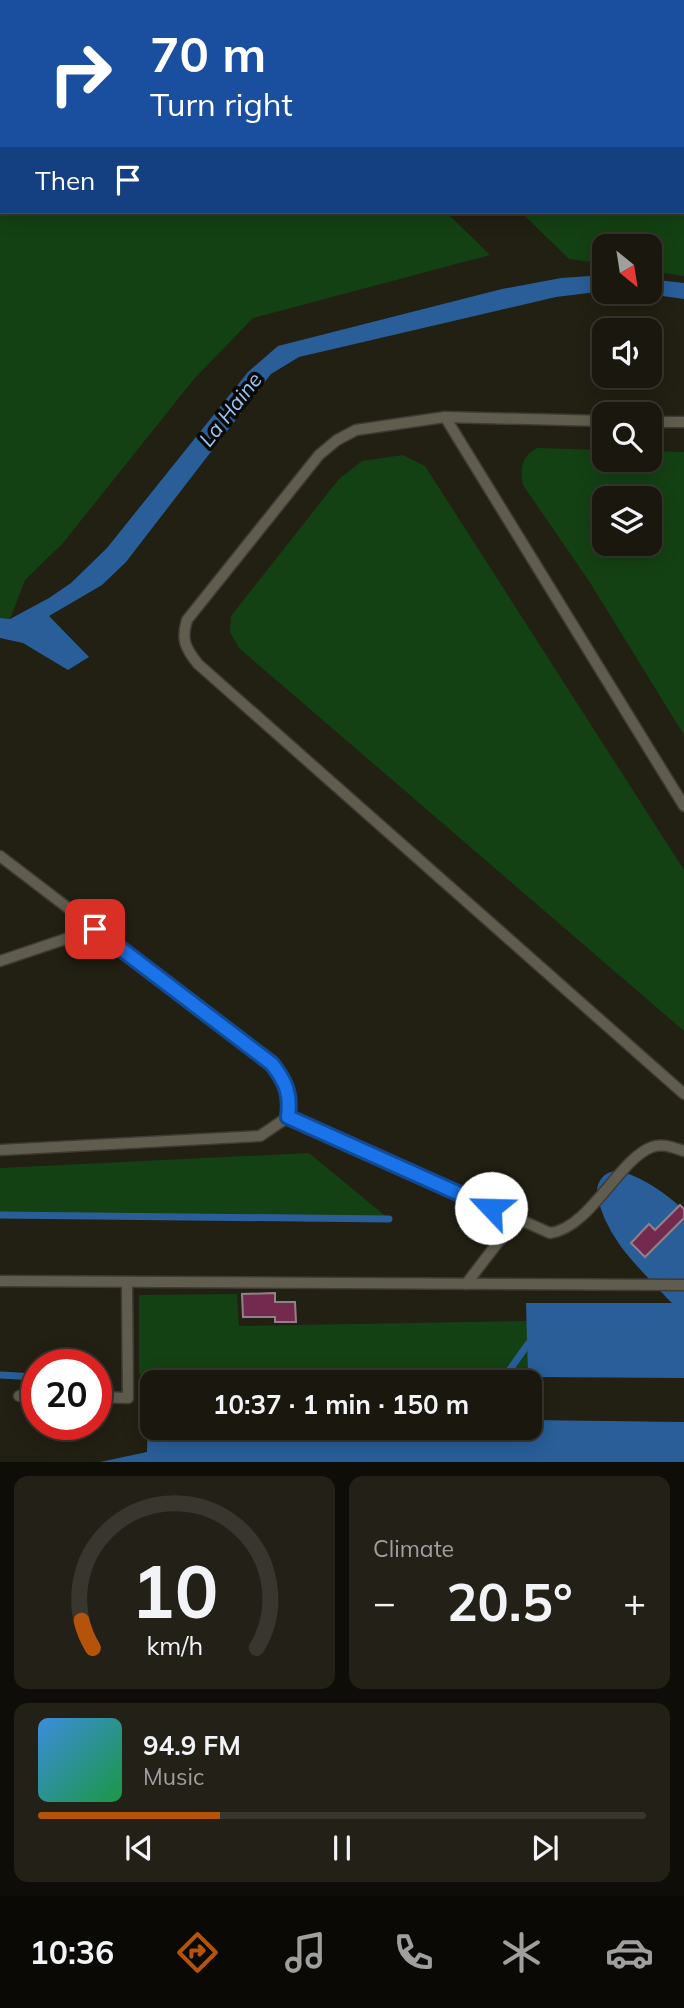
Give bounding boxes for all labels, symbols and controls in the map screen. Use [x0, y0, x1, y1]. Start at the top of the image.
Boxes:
text: 70 m [150, 23, 266, 84]
icon: right [35, 28, 126, 119]
text: Turn right [150, 84, 293, 124]
icon: arrive [109, 161, 147, 199]
text: Then [35, 164, 95, 197]
north arrow [592, 234, 662, 304]
map controls [592, 234, 662, 556]
button: sound [592, 318, 662, 388]
water label: La Haine [193, 367, 267, 451]
button: search [592, 402, 662, 472]
button: layers [592, 486, 662, 556]
pin [65, 899, 125, 959]
icon: arrive [76, 910, 114, 948]
position arrow [454, 1171, 528, 1245]
speed limit sign: 20 [21, 1349, 112, 1440]
text: 10:37 · 1 min · 150 m [213, 1388, 469, 1421]
text: Climate [373, 1534, 454, 1563]
text: 10 [131, 1546, 218, 1637]
text: 20.5° [446, 1569, 573, 1634]
text: − [373, 1578, 396, 1626]
text: + [623, 1578, 646, 1626]
text: km/h [146, 1630, 203, 1661]
text: 94.9 FM [143, 1729, 241, 1762]
text: Music [143, 1762, 204, 1791]
icon: previous [120, 1829, 158, 1867]
icon: pause [323, 1829, 361, 1867]
icon: next [526, 1829, 564, 1867]
icon: directions [173, 1928, 222, 1977]
icon: music [281, 1928, 330, 1977]
icon: phone [389, 1928, 438, 1977]
icon: climate [497, 1928, 546, 1977]
icon: car [605, 1928, 654, 1977]
text: 10:36 [30, 1932, 114, 1972]

